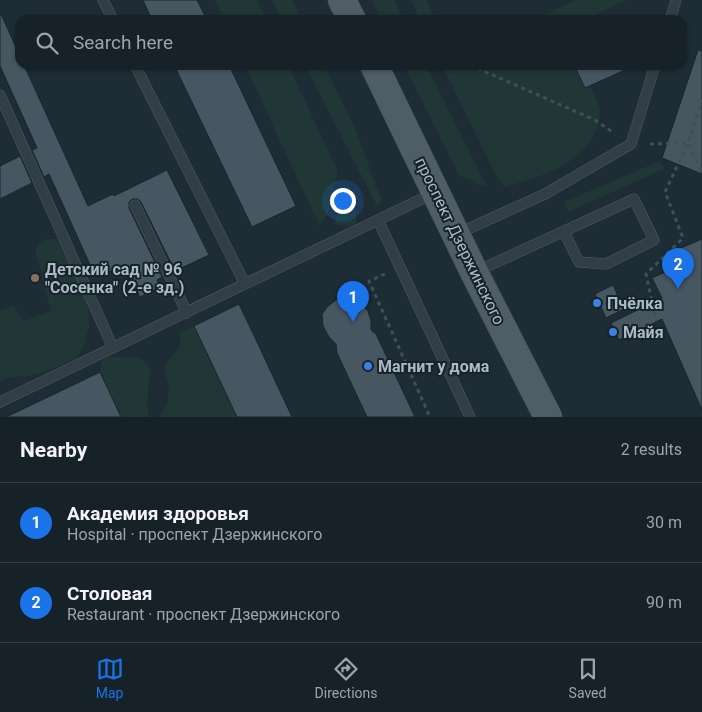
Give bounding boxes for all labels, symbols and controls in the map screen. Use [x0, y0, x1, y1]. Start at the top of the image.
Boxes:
search box [15, 15, 687, 70]
icon: search [33, 29, 61, 57]
text: Search here [73, 31, 173, 54]
street label: проспект Дзержинского [411, 154, 509, 328]
your location [330, 188, 356, 214]
pin: 2 [662, 248, 694, 289]
place label: Детский сад № 96 "Сосенка" (2-е зд.) [45, 260, 184, 297]
marker: Детский сад № 96 "Сосенка" (2-е зд.) [29, 272, 41, 284]
pin: 1 [337, 281, 369, 322]
place label: Пчёлка [607, 294, 663, 313]
marker: Пчёлка [591, 297, 603, 309]
place label: Майя [623, 323, 664, 342]
marker: Майя [607, 326, 619, 338]
place label: Магнит у дома [378, 357, 490, 376]
marker: Магнит у дома [362, 360, 374, 372]
text: Nearby [20, 438, 87, 462]
text: 2 results [621, 440, 682, 459]
text: Академия здоровья [67, 502, 249, 525]
text: 1 [31, 513, 41, 532]
text: 30 m [646, 513, 682, 532]
text: Hospital · проспект Дзержинского [67, 525, 322, 544]
text: Столовая [67, 582, 152, 605]
text: 2 [31, 593, 41, 612]
text: 90 m [646, 593, 682, 612]
text: Restaurant · проспект Дзержинского [67, 605, 340, 624]
tab: Map [96, 655, 124, 701]
tab: Directions [315, 655, 378, 701]
tab: Saved [569, 655, 606, 701]

